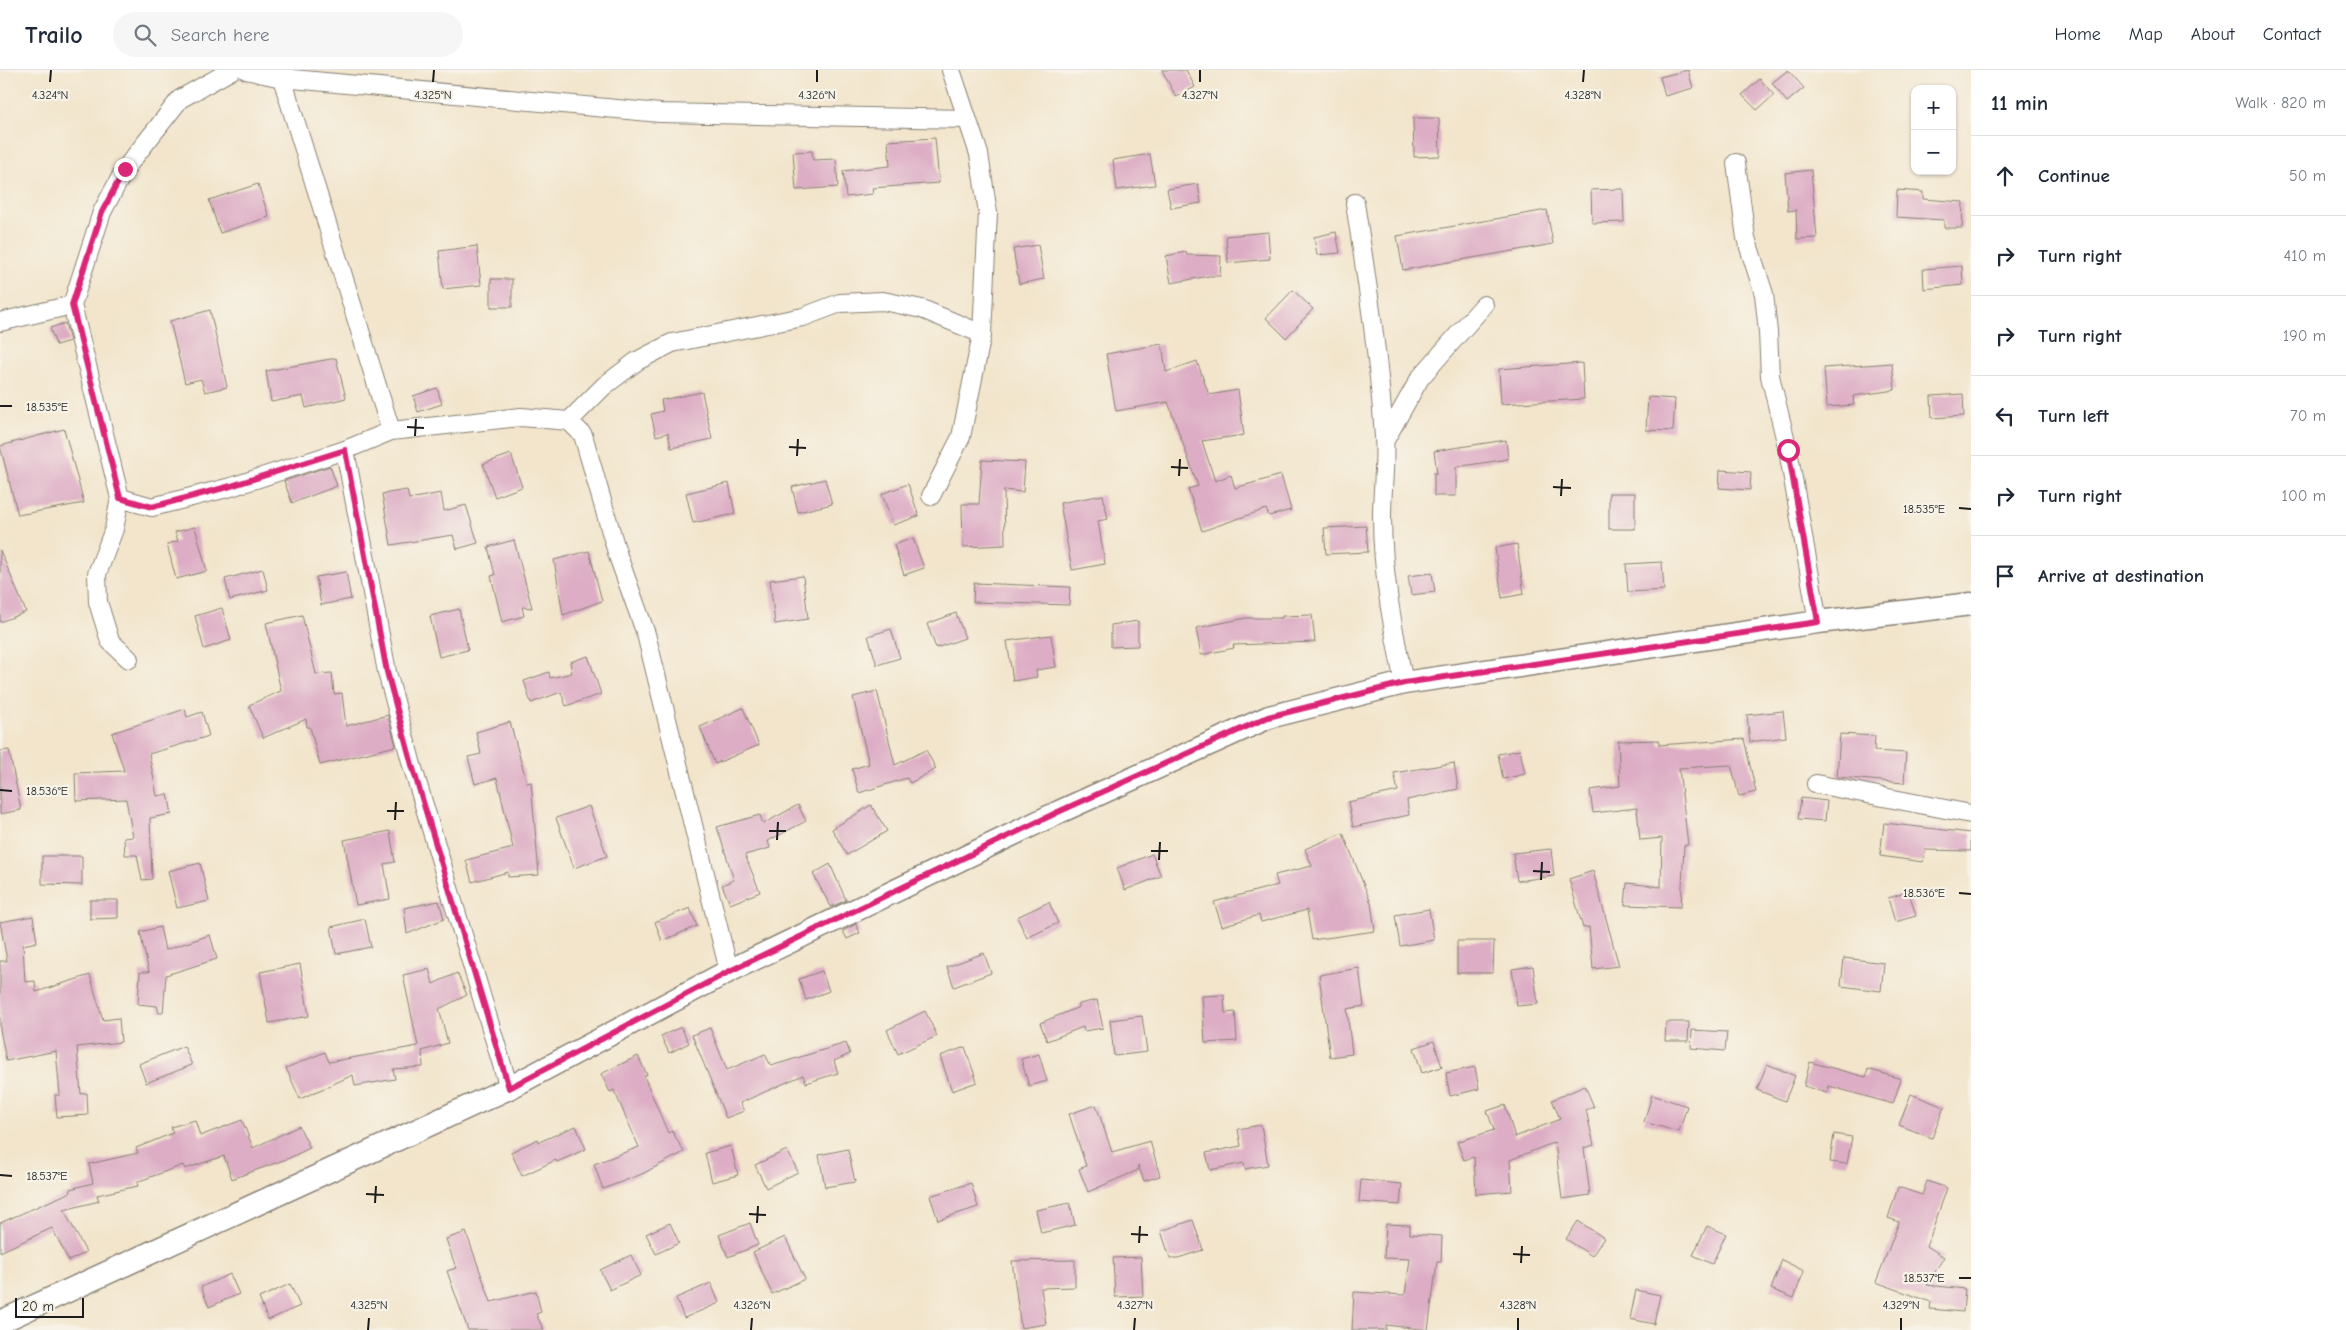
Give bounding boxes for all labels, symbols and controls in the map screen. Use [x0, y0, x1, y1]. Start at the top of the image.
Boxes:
search box [113, 12, 463, 57]
text: Trailo [25, 21, 83, 49]
icon: search [131, 21, 159, 49]
text: Search here [171, 24, 270, 46]
text: Home [2054, 24, 2101, 45]
text: Map [2129, 24, 2163, 45]
text: About [2191, 24, 2235, 45]
text: Contact [2263, 24, 2321, 45]
map controls [1911, 85, 1956, 175]
button: + [1911, 85, 1956, 130]
text: 4.324°N [32, 88, 68, 102]
text: 4.325°N [414, 88, 452, 102]
text: 4.326°N [798, 88, 836, 102]
text: 4.327°N [1182, 88, 1218, 102]
text: 4.328°N [1564, 88, 1602, 102]
text: 11 min [1991, 91, 2048, 115]
text: Walk · 820 m [2235, 94, 2326, 112]
button: − [1911, 130, 1956, 175]
route end [114, 158, 137, 181]
icon: ahead [1991, 162, 2019, 190]
text: Continue [2038, 165, 2110, 187]
text: 50 m [2289, 167, 2326, 185]
icon: right [1991, 242, 2019, 270]
text: Turn right [2038, 245, 2122, 267]
text: 410 m [2284, 247, 2326, 265]
icon: right [1991, 322, 2019, 350]
text: Turn right [2038, 325, 2122, 347]
text: 190 m [2283, 327, 2326, 345]
text: 18.535°E [26, 400, 68, 414]
icon: left [1991, 402, 2019, 430]
text: Turn left [2038, 405, 2109, 427]
text: 70 m [2290, 407, 2326, 425]
route start [1777, 439, 1800, 462]
icon: right [1991, 482, 2019, 510]
text: Turn right [2038, 485, 2122, 507]
text: 100 m [2282, 487, 2326, 505]
text: 18.535°E [1903, 502, 1945, 516]
icon: arrive [1991, 562, 2019, 590]
text: Arrive at destination [2038, 565, 2204, 587]
text: 18.536°E [26, 784, 68, 798]
text: 18.536°E [1903, 886, 1945, 900]
text: 18.537°E [26, 1169, 68, 1183]
text: 18.537°E [1903, 1271, 1945, 1285]
scale bar [15, 1295, 84, 1318]
text: 20 m [22, 1298, 54, 1315]
text: 4.325°N [350, 1298, 388, 1312]
text: 4.326°N [733, 1298, 771, 1312]
text: 4.327°N [1117, 1298, 1153, 1312]
text: 4.328°N [1499, 1298, 1537, 1312]
text: 4.329°N [1882, 1298, 1920, 1312]

